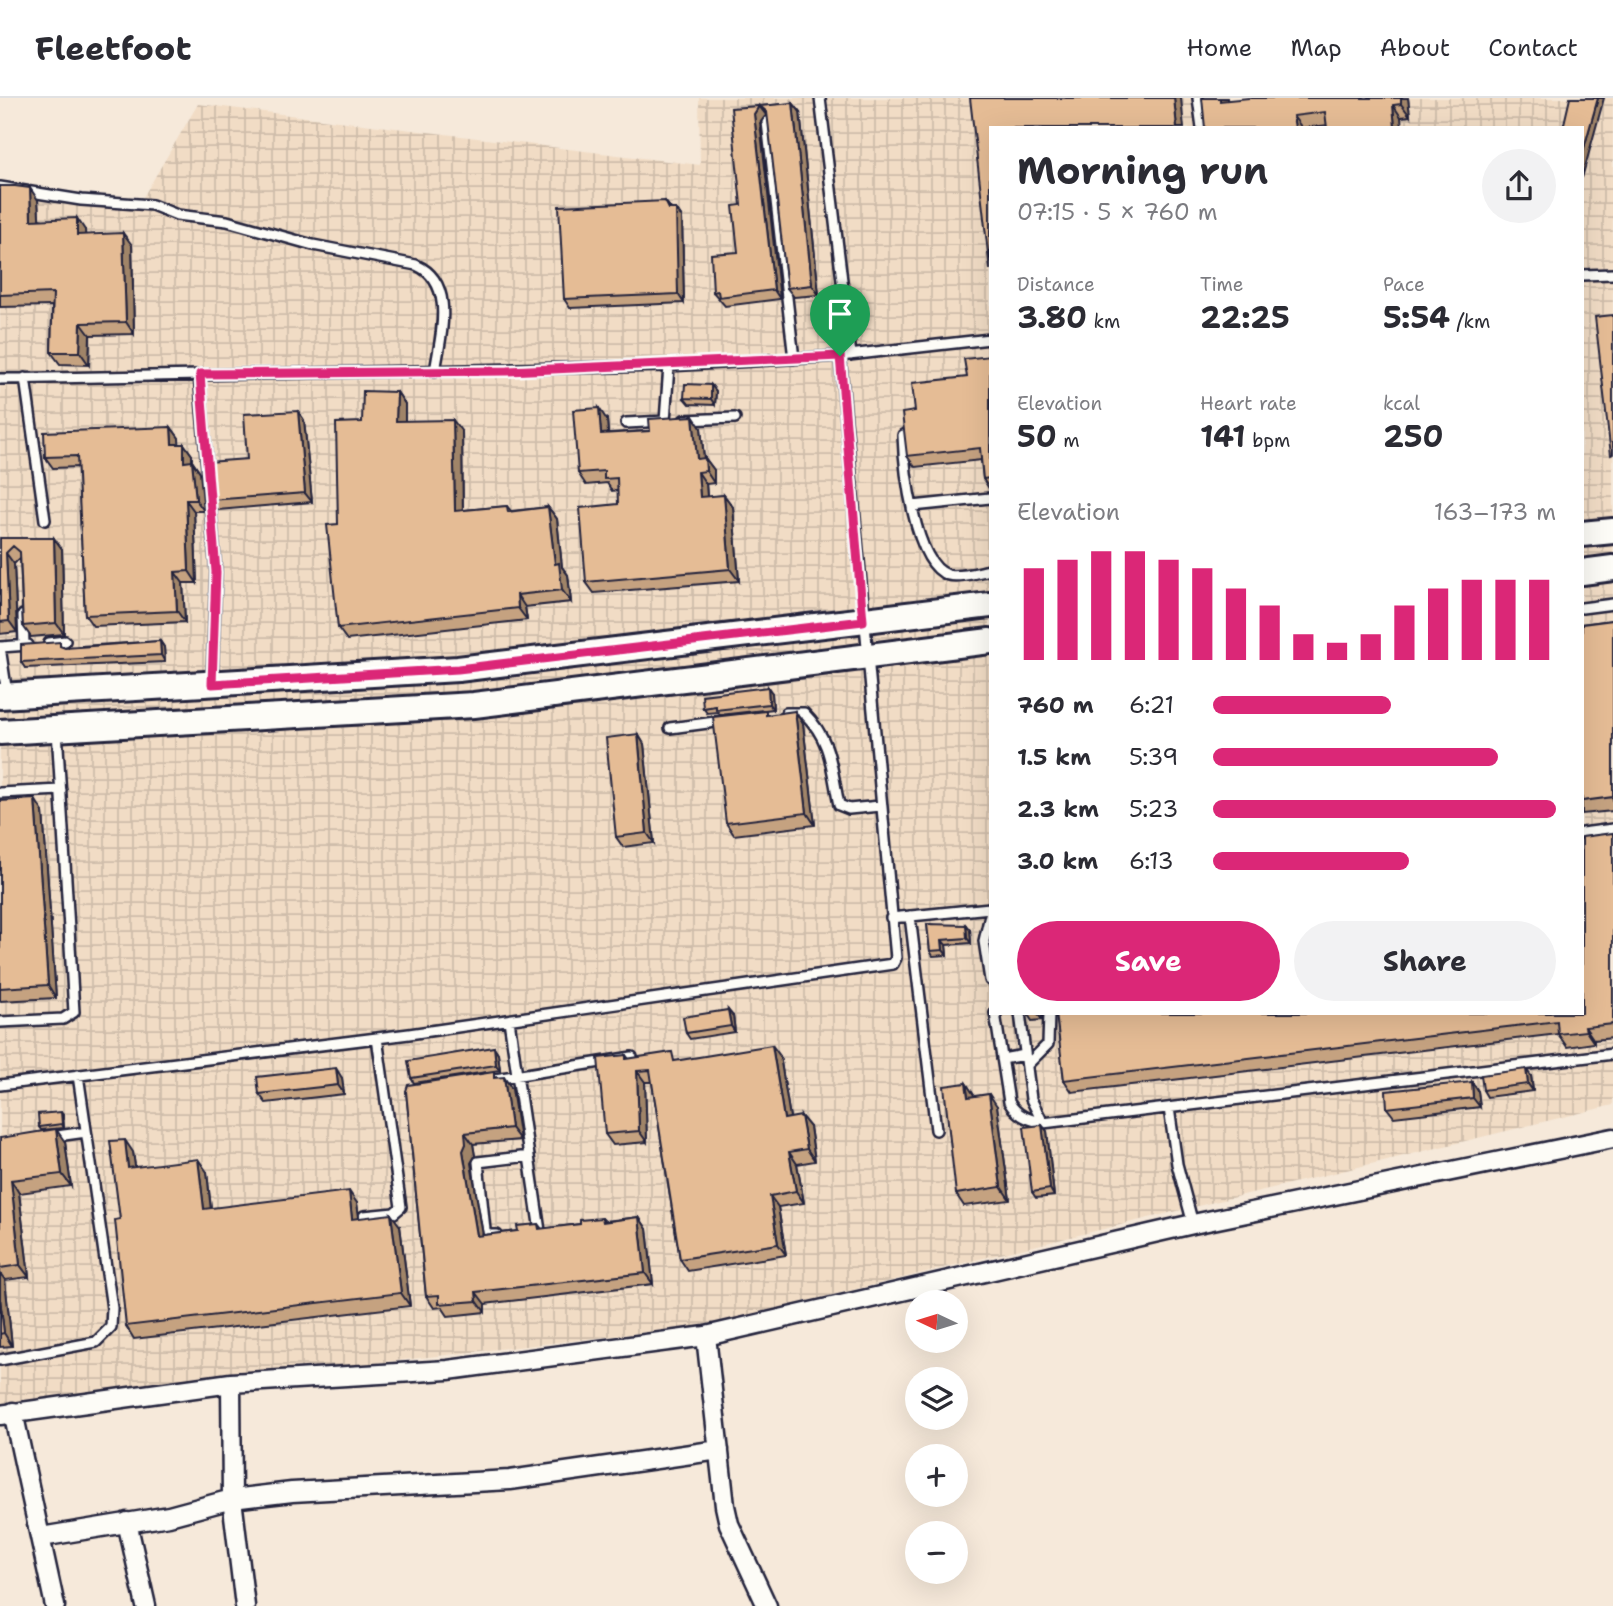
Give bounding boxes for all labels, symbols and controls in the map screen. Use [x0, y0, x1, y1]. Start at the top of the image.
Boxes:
text: Fleetfoot [35, 26, 192, 71]
text: Home [1186, 32, 1252, 64]
text: Map [1290, 32, 1342, 64]
text: About [1380, 32, 1450, 64]
text: Contact [1488, 32, 1578, 64]
text: Morning run [1017, 145, 1268, 196]
button: share [1482, 149, 1556, 223]
text: 07:15 · 5 × 760 m [1017, 197, 1218, 227]
text: Distance [1017, 272, 1095, 297]
text: Time [1200, 272, 1244, 297]
text: Pace [1383, 272, 1425, 297]
pin [810, 284, 870, 356]
icon: arrive [821, 295, 859, 333]
text: 3.80 [1017, 297, 1087, 338]
text: 22:25 [1200, 297, 1290, 338]
text: 5:54 [1383, 297, 1450, 338]
text: km [1087, 309, 1120, 334]
text: /km [1450, 309, 1490, 334]
text: Elevation [1017, 391, 1102, 416]
text: Heart rate [1200, 391, 1297, 416]
text: kcal [1383, 391, 1420, 416]
text: 50 [1017, 416, 1057, 457]
text: 141 [1200, 416, 1246, 457]
text: 250 [1383, 416, 1444, 457]
text: m [1057, 428, 1080, 453]
text: bpm [1246, 428, 1290, 453]
text: Elevation [1017, 497, 1120, 527]
text: 163–173 m [1434, 497, 1556, 527]
text: 760 m [1017, 690, 1094, 720]
text: 6:21 [1129, 690, 1174, 720]
text: 1.5 km [1017, 742, 1091, 772]
text: 5:39 [1129, 742, 1178, 772]
text: 2.3 km [1017, 794, 1099, 824]
text: 5:23 [1129, 794, 1178, 824]
text: 3.0 km [1017, 846, 1098, 876]
text: 6:13 [1129, 846, 1174, 876]
button: Save [1017, 921, 1280, 1001]
button: Share [1294, 921, 1556, 1001]
north arrow [905, 1290, 968, 1353]
map controls [905, 1290, 968, 1584]
button: layers [905, 1367, 968, 1430]
button: + [905, 1444, 968, 1507]
button: − [905, 1521, 968, 1584]

